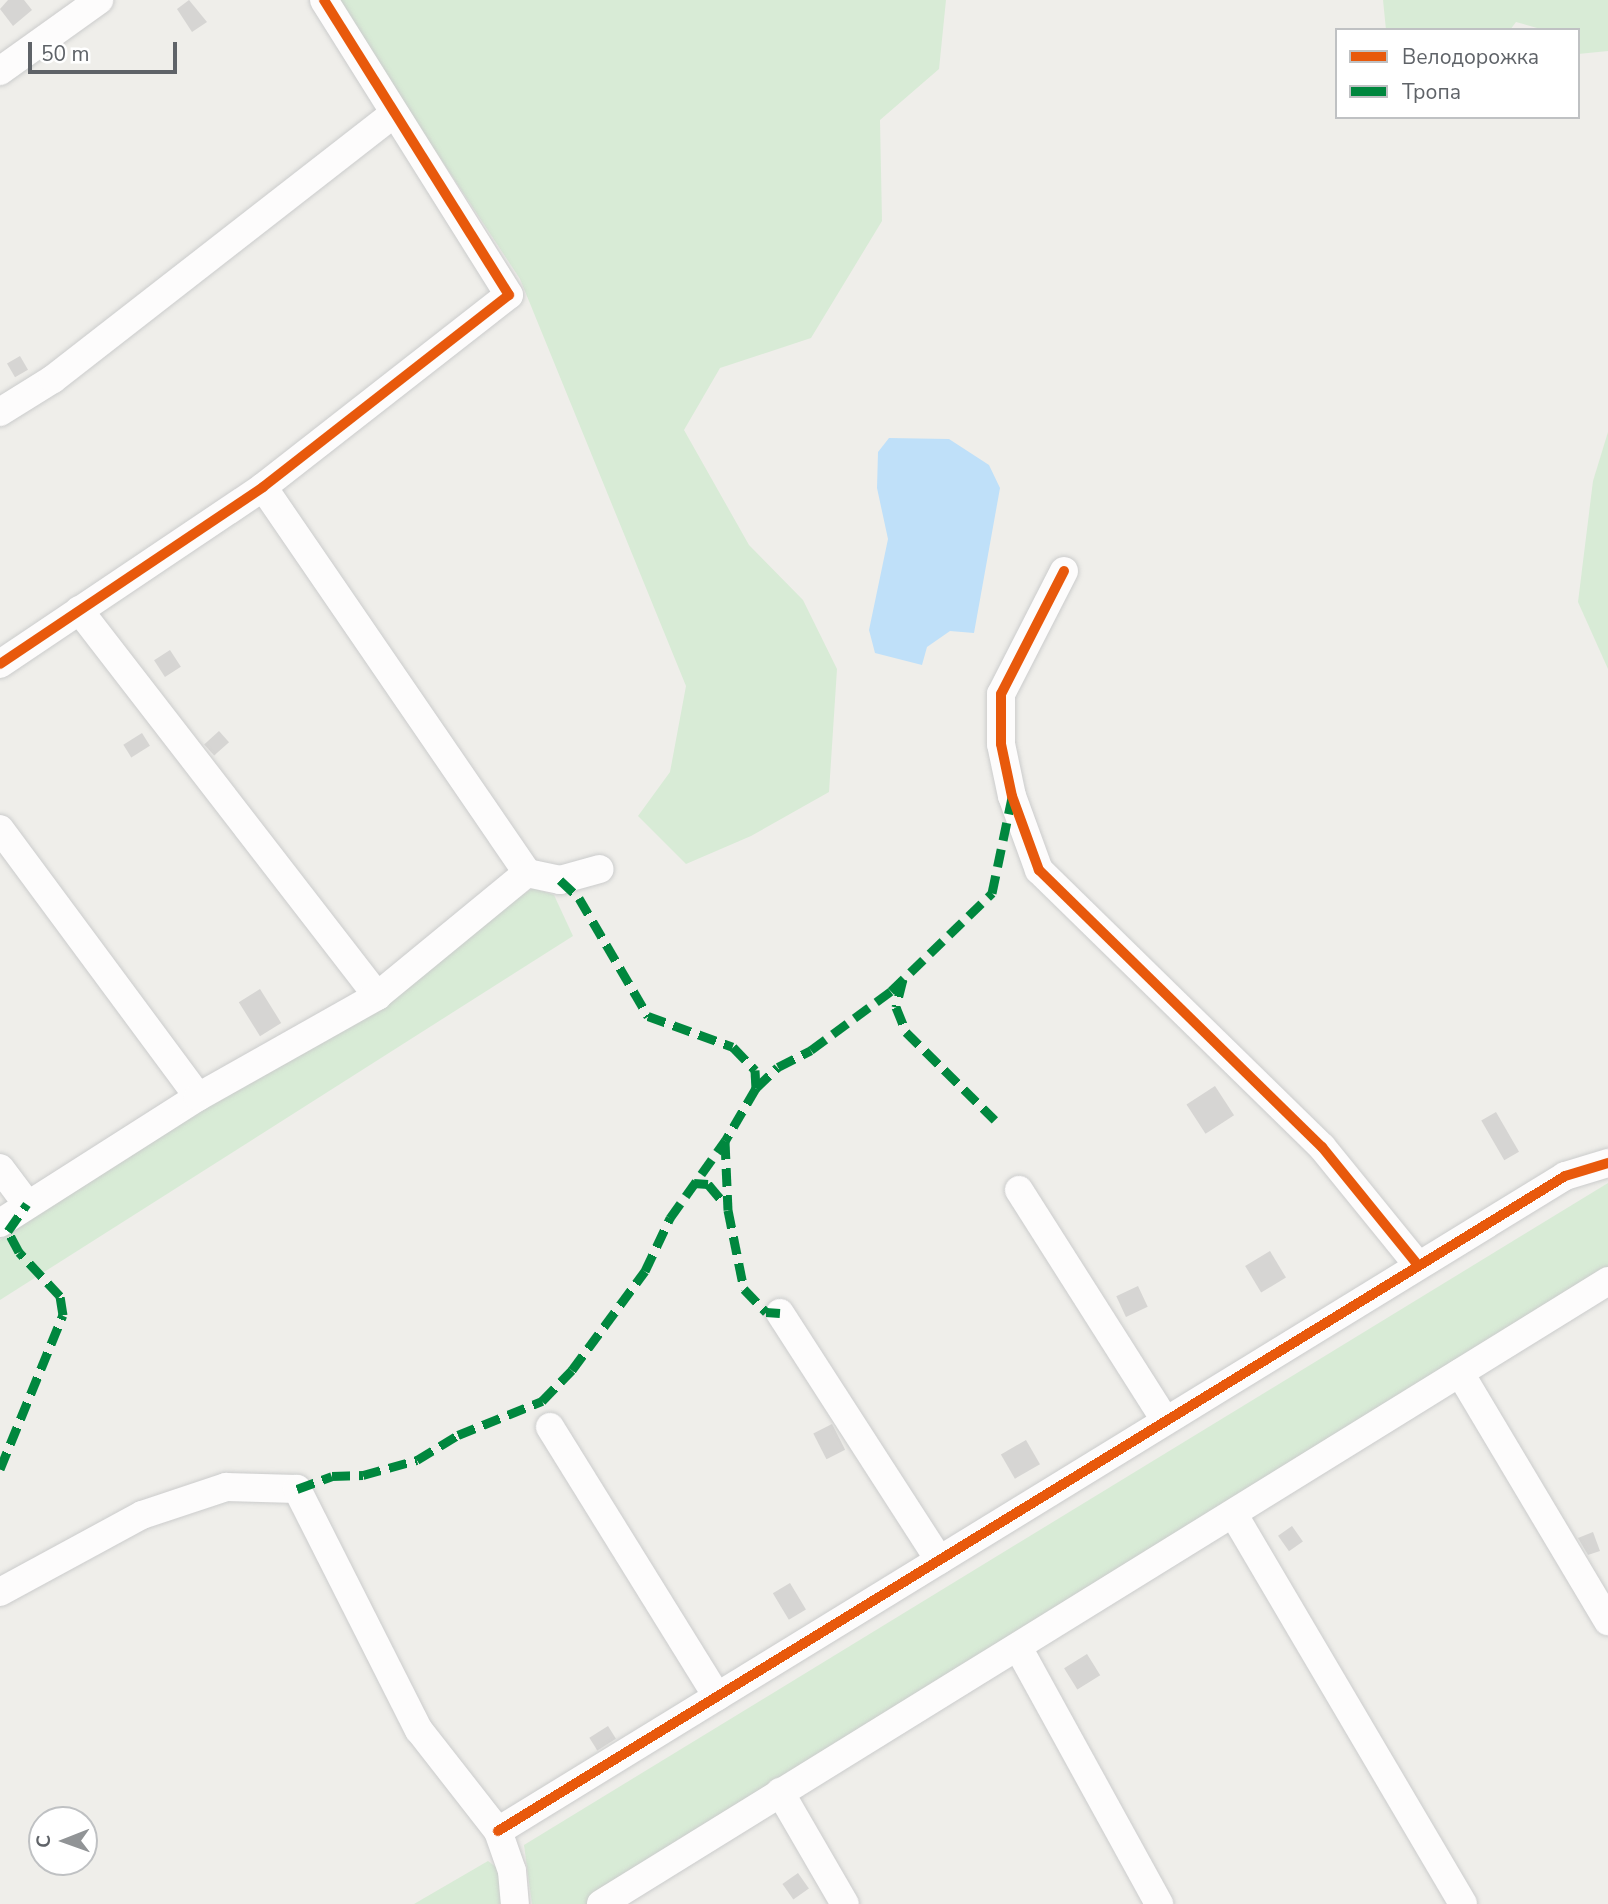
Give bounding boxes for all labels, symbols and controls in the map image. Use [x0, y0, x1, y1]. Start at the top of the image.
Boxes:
scale bar [32, 28, 180, 72]
legend [1335, 28, 1580, 119]
text: 50 m [41, 40, 90, 68]
text: Велодорожка [1402, 43, 1539, 71]
text: Тропа [1402, 78, 1461, 106]
north arrow [28, 1806, 98, 1876]
text: С [31, 1835, 57, 1848]

